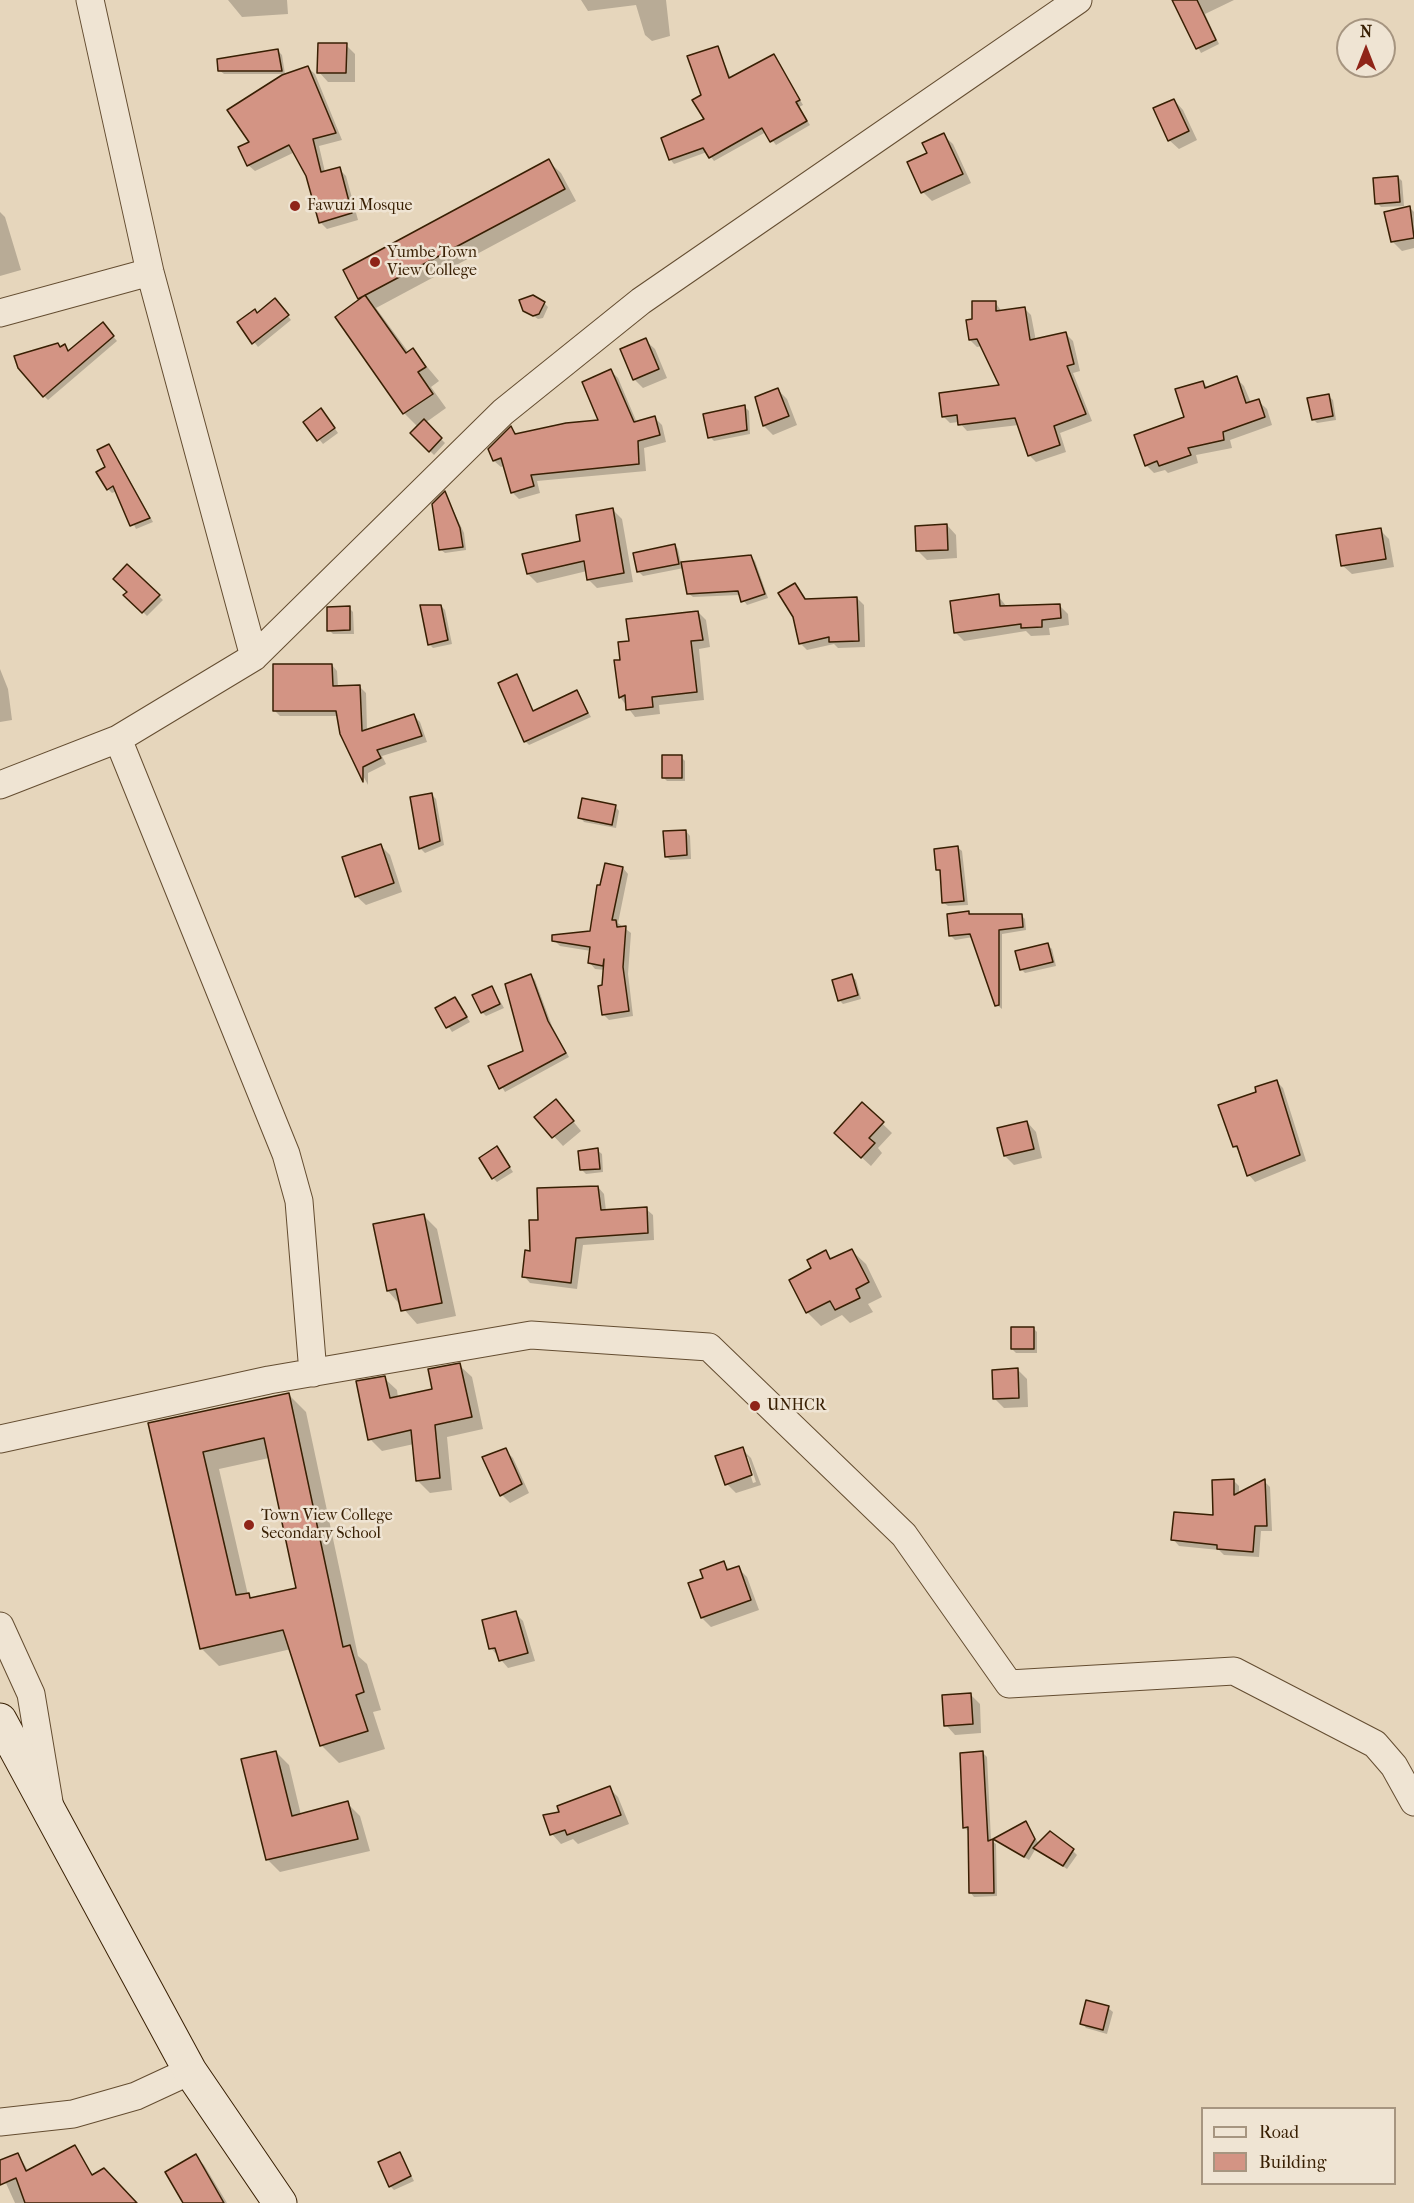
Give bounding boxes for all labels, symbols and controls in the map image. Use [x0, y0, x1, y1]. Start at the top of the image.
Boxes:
north arrow [1336, 18, 1396, 78]
text: N [1360, 22, 1372, 41]
place label: Fawuzi Mosque [307, 196, 412, 216]
marker: Fawuzi Mosque [288, 199, 302, 213]
place label: Yumbe Town View College [387, 243, 477, 281]
marker: Yumbe Town View College [368, 255, 382, 269]
place label: UNHCR [767, 1396, 826, 1416]
marker: UNHCR [748, 1399, 762, 1413]
place label: Town View College Secondary School [261, 1506, 393, 1544]
marker: Town View College Secondary School [242, 1518, 256, 1532]
legend [1201, 2107, 1396, 2185]
text: Road [1259, 2122, 1299, 2143]
text: Building [1259, 2152, 1326, 2173]

